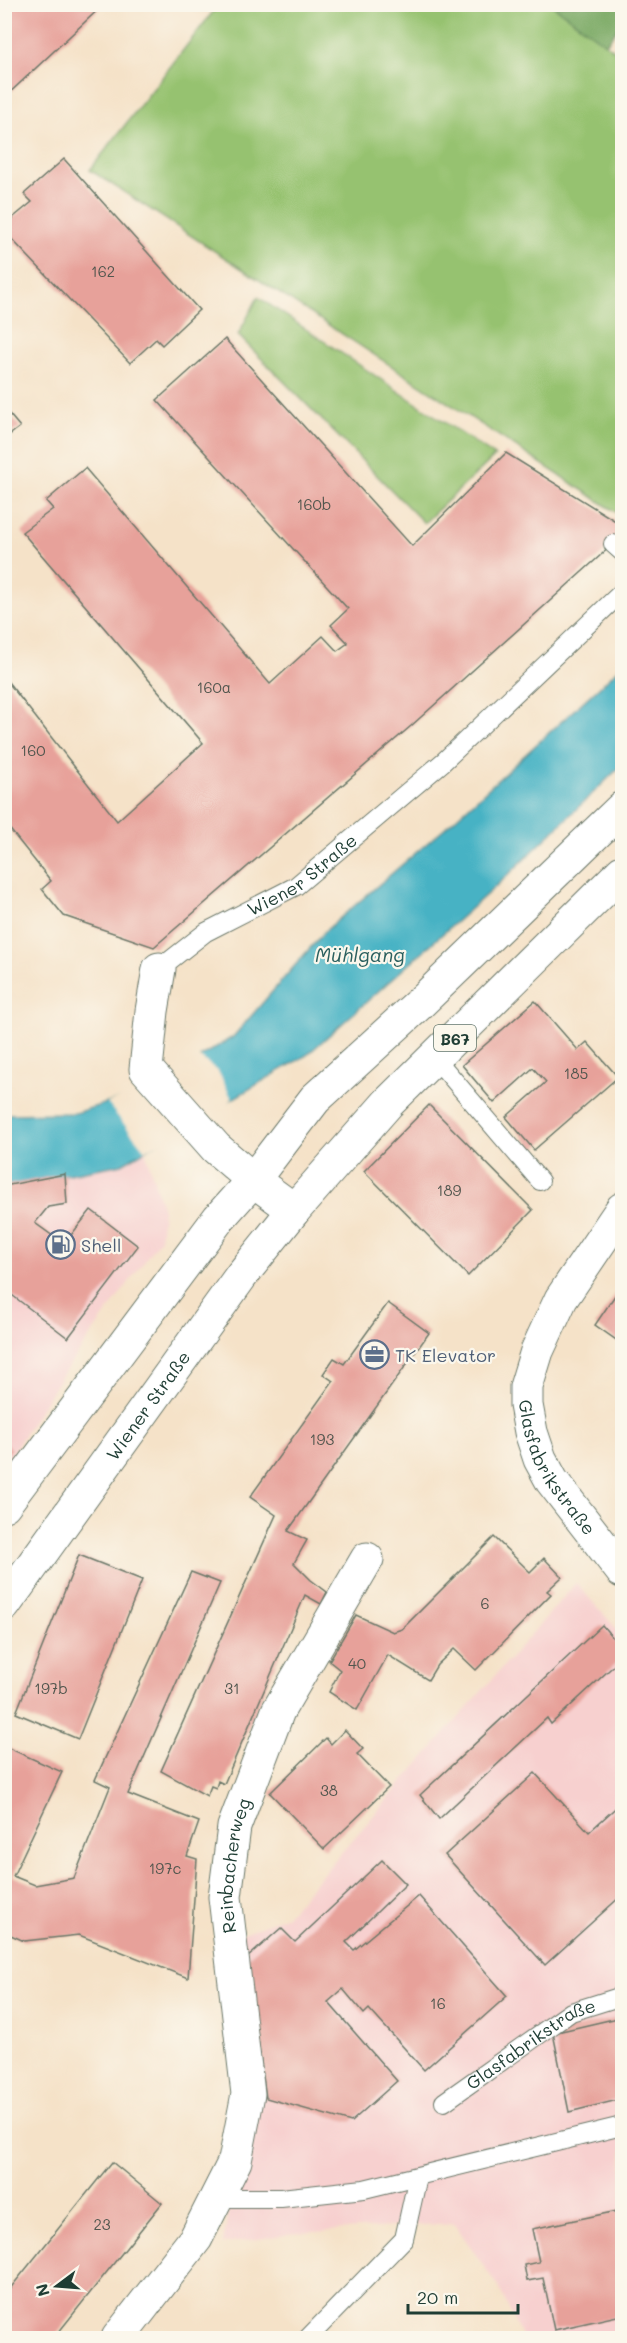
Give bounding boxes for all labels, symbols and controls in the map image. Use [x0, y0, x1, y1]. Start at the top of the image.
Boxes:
house number: 162 [91, 261, 115, 281]
house number: 160b [297, 494, 331, 514]
house number: 160a [197, 677, 231, 697]
house number: 160 [20, 740, 46, 760]
street label: Wiener Straße [243, 828, 362, 921]
water label: Mühlgang [315, 941, 405, 967]
road number: B67 [434, 1025, 476, 1051]
house number: 185 [564, 1063, 588, 1083]
house number: 189 [437, 1180, 461, 1200]
fuel station icon: Shell [44, 1229, 76, 1261]
place label: Shell [81, 1233, 121, 1257]
office icon: TK Elevator [358, 1339, 390, 1371]
place label: TK Elevator [395, 1343, 496, 1367]
street label: Wiener Straße [100, 1346, 195, 1465]
street label: Glasfabrikstraße [513, 1398, 601, 1540]
house number: 193 [310, 1429, 334, 1449]
house number: 6 [480, 1593, 490, 1613]
house number: 40 [348, 1653, 366, 1673]
house number: 197b [34, 1678, 68, 1698]
house number: 31 [224, 1678, 240, 1698]
house number: 38 [320, 1780, 338, 1800]
street label: Reinbacherweg [213, 1794, 256, 1935]
house number: 197c [149, 1858, 182, 1878]
house number: 16 [430, 1993, 446, 2013]
street label: Glasfabrikstraße [461, 1993, 598, 2095]
house number: 23 [93, 2214, 111, 2234]
north arrow [27, 2256, 87, 2316]
scale bar [408, 2277, 518, 2315]
text: N [30, 2282, 54, 2299]
text: 20 m [417, 2285, 458, 2309]

